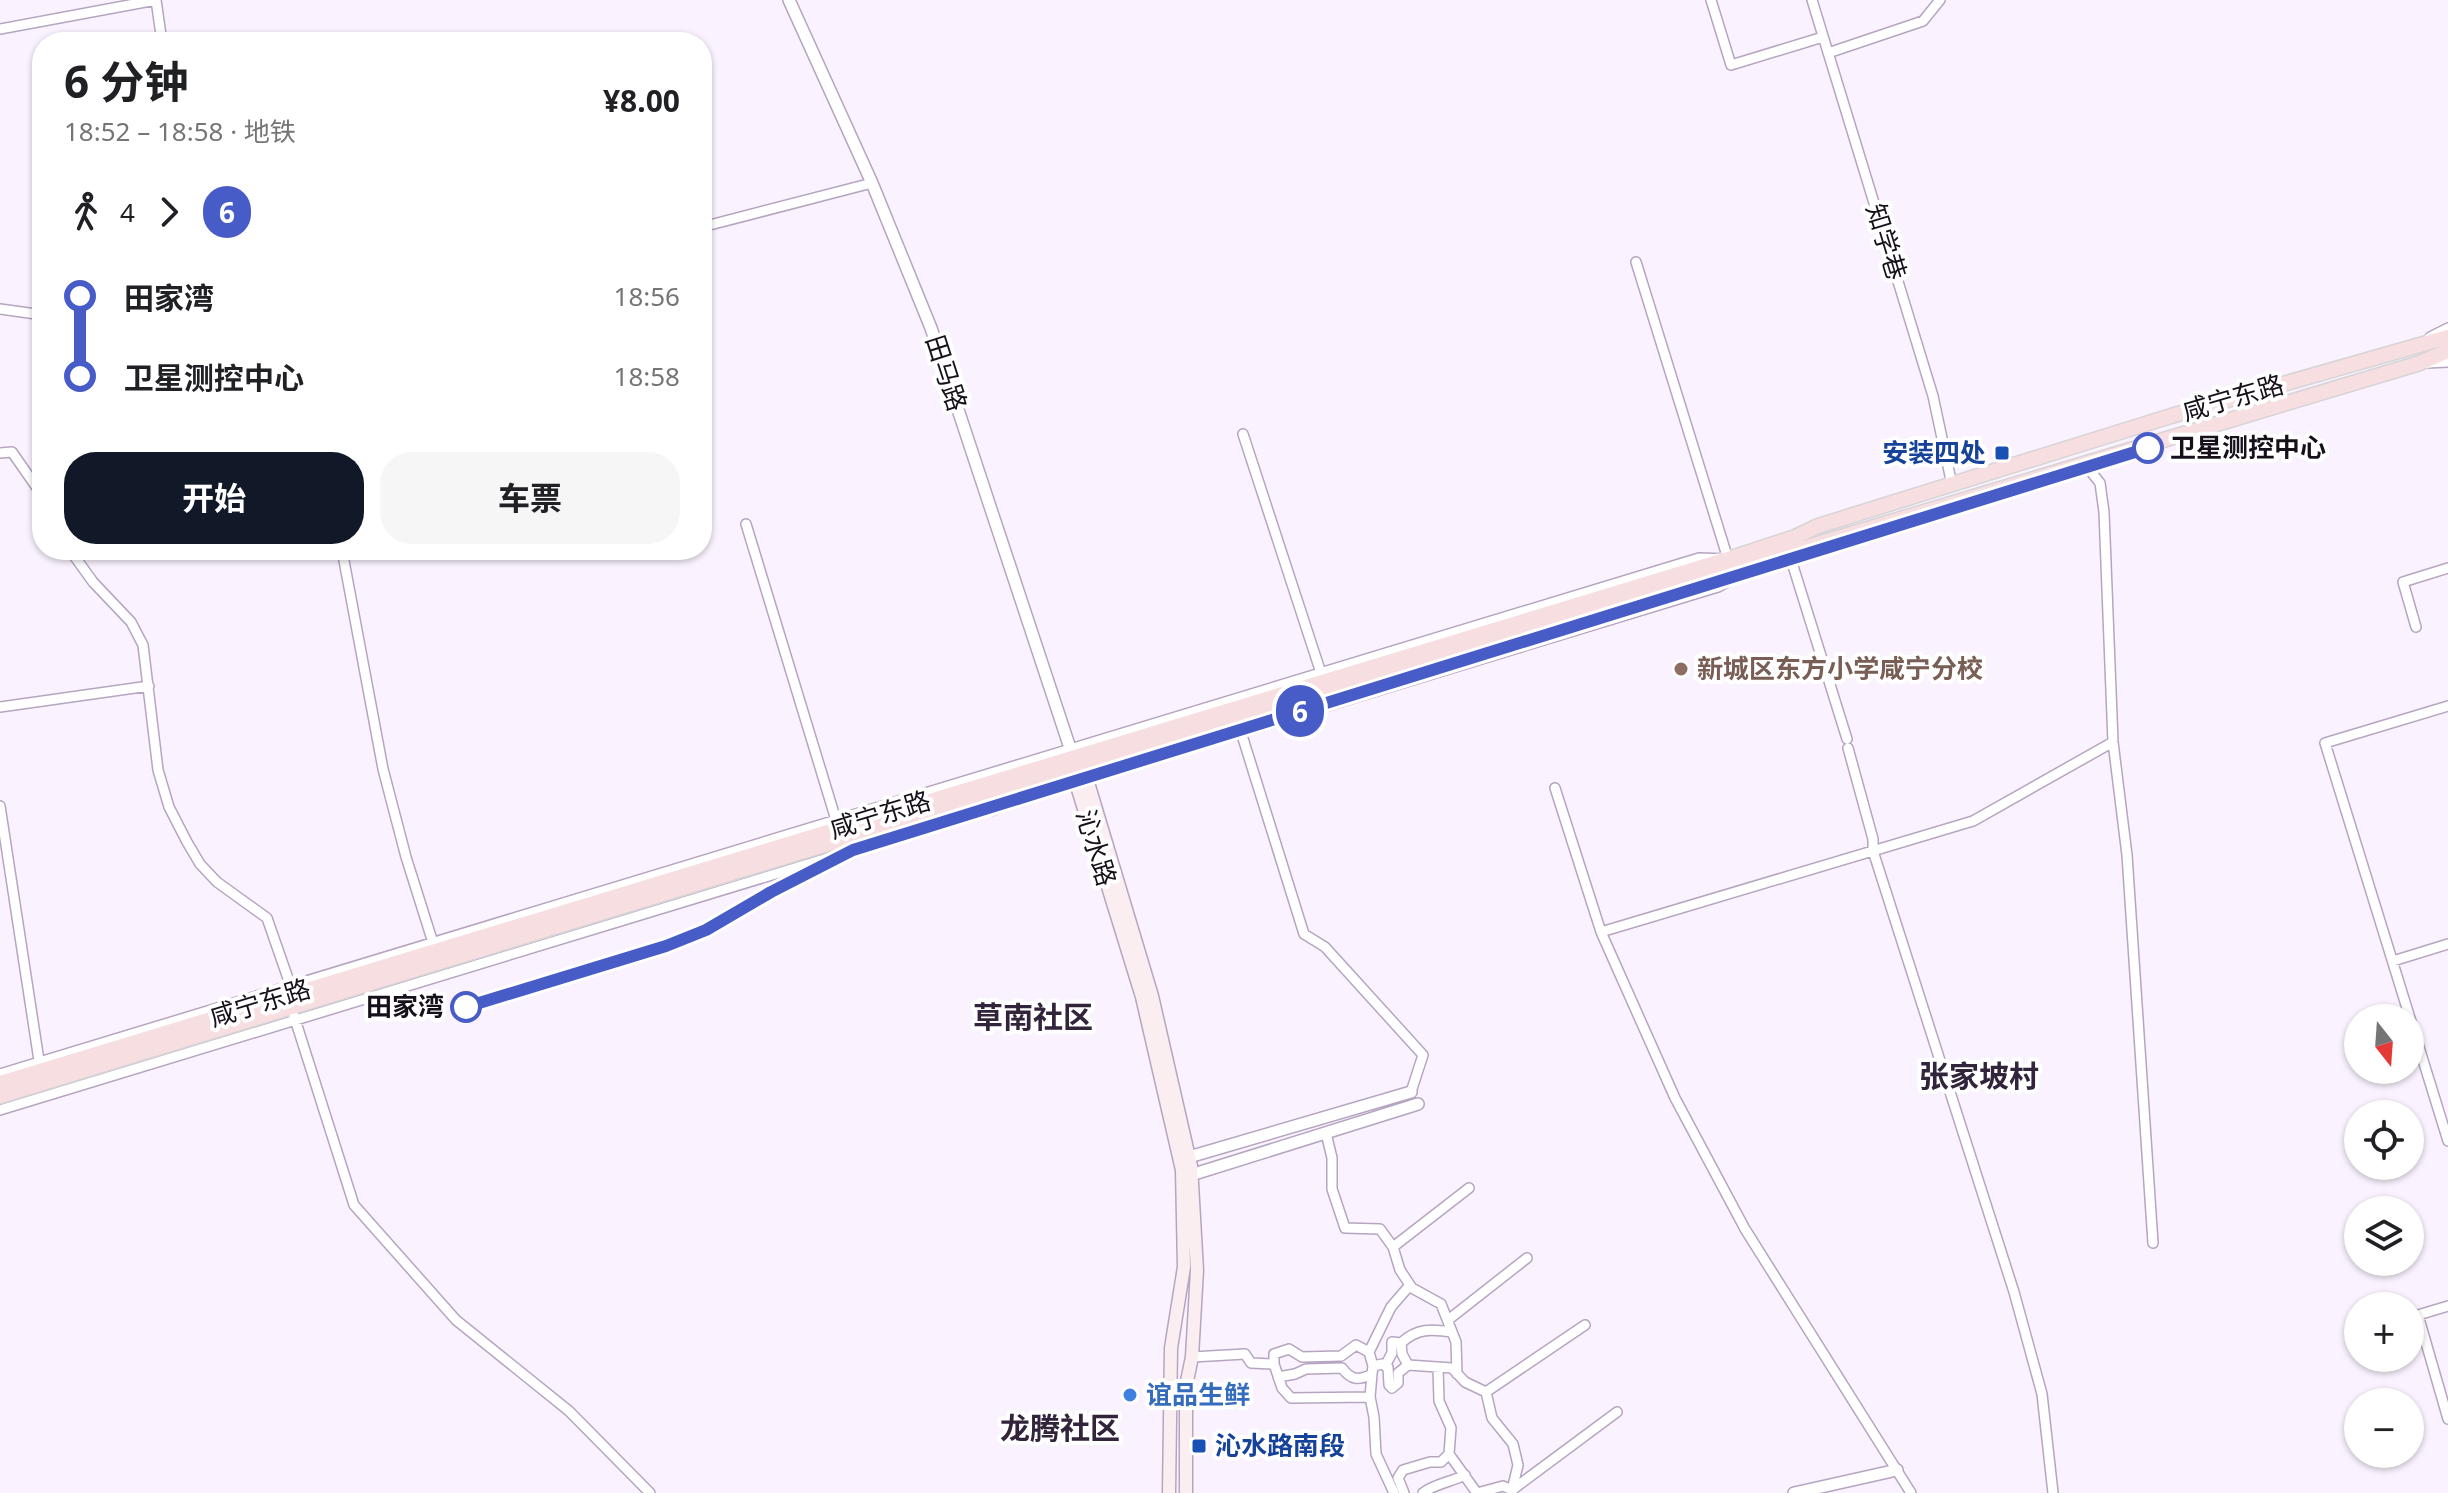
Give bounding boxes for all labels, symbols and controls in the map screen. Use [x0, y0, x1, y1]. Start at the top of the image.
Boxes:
text: 6 分钟 [64, 51, 189, 111]
text: ¥8.00 [603, 80, 680, 121]
text: 18:52 – 18:58 · 地铁 [64, 113, 296, 149]
icon: walk [64, 190, 108, 234]
icon: forward [147, 190, 191, 234]
text: 6 [219, 193, 235, 231]
text: 4 [120, 194, 135, 230]
street label: 知学巷 [1858, 199, 1916, 284]
text: 田家湾 [124, 277, 214, 318]
text: 18:56 [614, 278, 680, 314]
street label: 田马路 [918, 330, 976, 415]
text: 卫星测控中心 [124, 357, 304, 398]
text: 18:58 [614, 358, 680, 394]
street label: 咸宁东路 [2178, 365, 2288, 429]
place label: 卫星测控中心 [2170, 429, 2326, 465]
marker: 卫星测控中心 [2133, 433, 2163, 463]
place label: 安装四处 [1882, 434, 1986, 470]
marker: 安装四处 [1993, 444, 2011, 462]
button: 开始 [64, 452, 364, 544]
button: 车票 [380, 452, 680, 544]
place label: 新城区东方小学咸宁分校 [1697, 650, 1983, 686]
marker: 新城区东方小学咸宁分校 [1672, 660, 1690, 678]
line badge: 6 [1274, 685, 1326, 737]
text: 6 [1292, 692, 1308, 730]
street label: 咸宁东路 [825, 782, 935, 846]
street label: 沁水路 [1068, 805, 1126, 890]
street label: 咸宁东路 [205, 970, 315, 1034]
place label: 田家湾 [366, 988, 444, 1024]
marker: 田家湾 [451, 992, 481, 1022]
district label: 草南社区 [973, 996, 1093, 1037]
north arrow [2344, 1004, 2424, 1084]
map controls [2344, 1004, 2424, 1468]
district label: 张家坡村 [1919, 1055, 2039, 1096]
button: locate [2344, 1100, 2424, 1180]
button: layers [2344, 1196, 2424, 1276]
button: + [2344, 1292, 2424, 1372]
place label: 谊品生鲜 [1146, 1376, 1250, 1412]
marker: 谊品生鲜 [1121, 1386, 1139, 1404]
button: − [2344, 1388, 2424, 1468]
district label: 龙腾社区 [1000, 1407, 1120, 1448]
place label: 沁水路南段 [1215, 1427, 1345, 1463]
marker: 沁水路南段 [1190, 1437, 1208, 1455]

